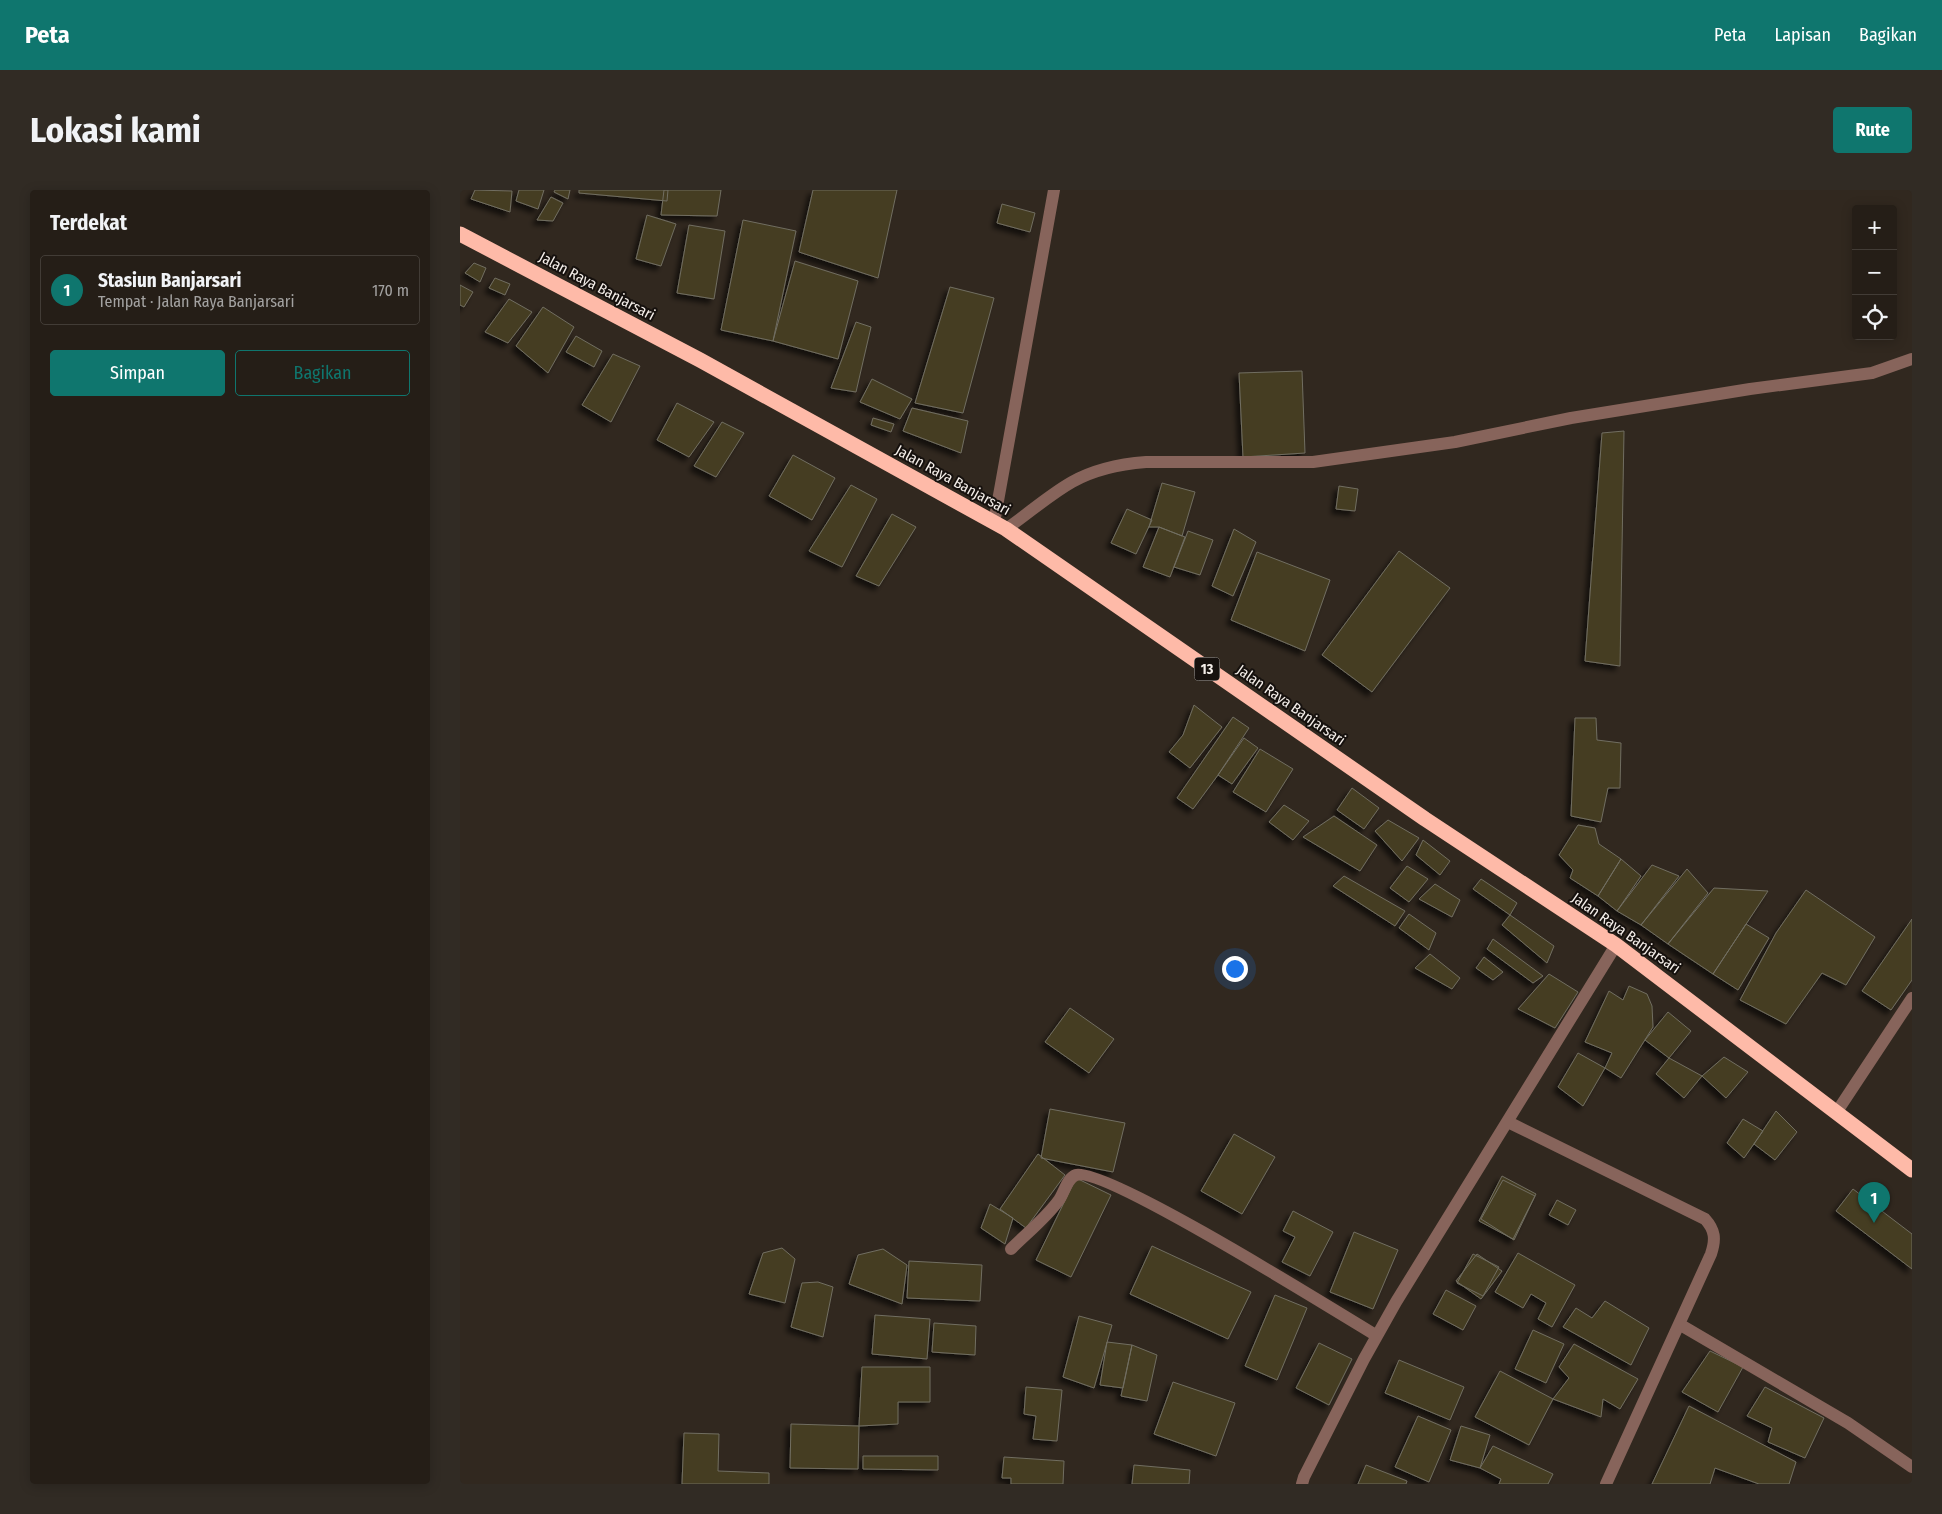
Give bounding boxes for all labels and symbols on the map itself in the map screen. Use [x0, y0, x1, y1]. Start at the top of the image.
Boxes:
street label: Jalan Raya Banjarsari [536, 248, 658, 324]
street label: Jalan Raya Banjarsari [892, 441, 1014, 519]
road number: 13 [1194, 658, 1220, 680]
street label: Jalan Raya Banjarsari [1233, 661, 1349, 749]
street label: Jalan Raya Banjarsari [1568, 889, 1684, 977]
your location [1222, 956, 1248, 982]
pin: 1 [1858, 1182, 1890, 1223]

